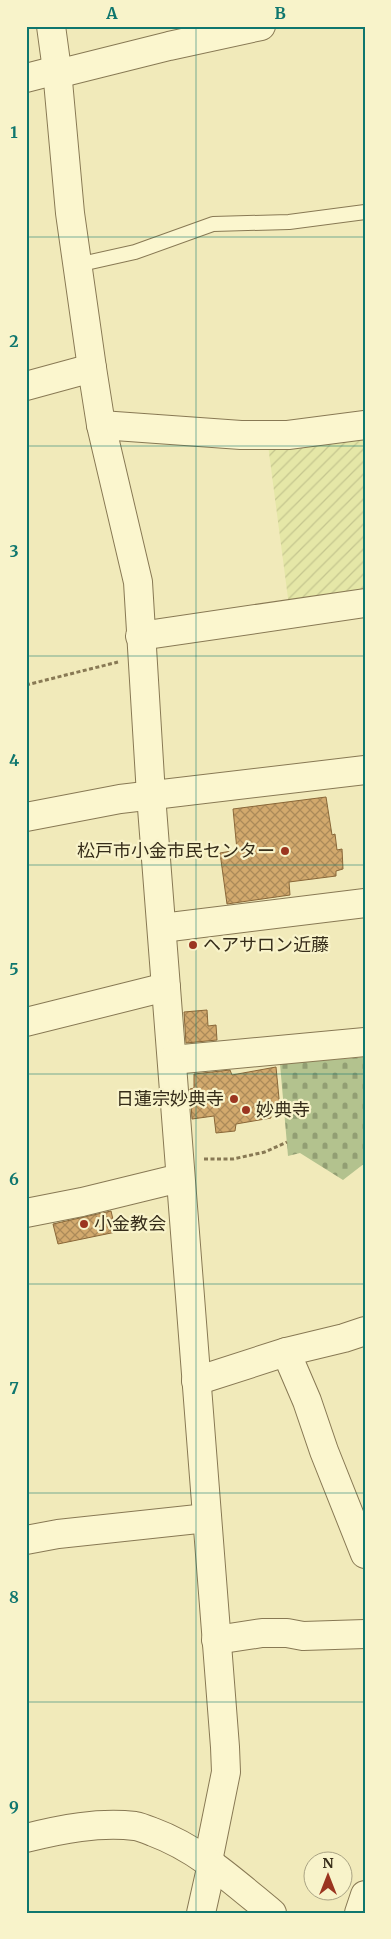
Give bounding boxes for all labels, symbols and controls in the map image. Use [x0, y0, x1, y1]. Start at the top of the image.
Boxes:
text: A [105, 3, 118, 23]
text: B [274, 3, 286, 23]
text: 1 [10, 122, 18, 142]
text: 2 [9, 331, 19, 351]
text: 3 [9, 541, 19, 561]
text: 4 [9, 750, 19, 770]
place label: 松戸市小金市民センター [77, 839, 275, 862]
marker: 松戸市小金市民センター [279, 845, 291, 857]
place label: ヘアサロン近藤 [203, 933, 329, 956]
marker: ヘアサロン近藤 [187, 939, 199, 951]
text: 5 [9, 959, 19, 979]
place label: 日蓮宗妙典寺 [116, 1087, 224, 1110]
marker: 日蓮宗妙典寺 [228, 1093, 240, 1105]
place label: 妙典寺 [256, 1098, 310, 1121]
marker: 妙典寺 [240, 1104, 252, 1116]
text: 6 [9, 1169, 19, 1189]
place label: 小金教会 [94, 1212, 166, 1235]
marker: 小金教会 [78, 1218, 90, 1230]
text: 7 [9, 1378, 19, 1398]
text: 8 [9, 1587, 19, 1607]
text: 9 [9, 1797, 19, 1817]
north arrow [304, 1852, 354, 1902]
text: N [322, 1854, 334, 1872]

